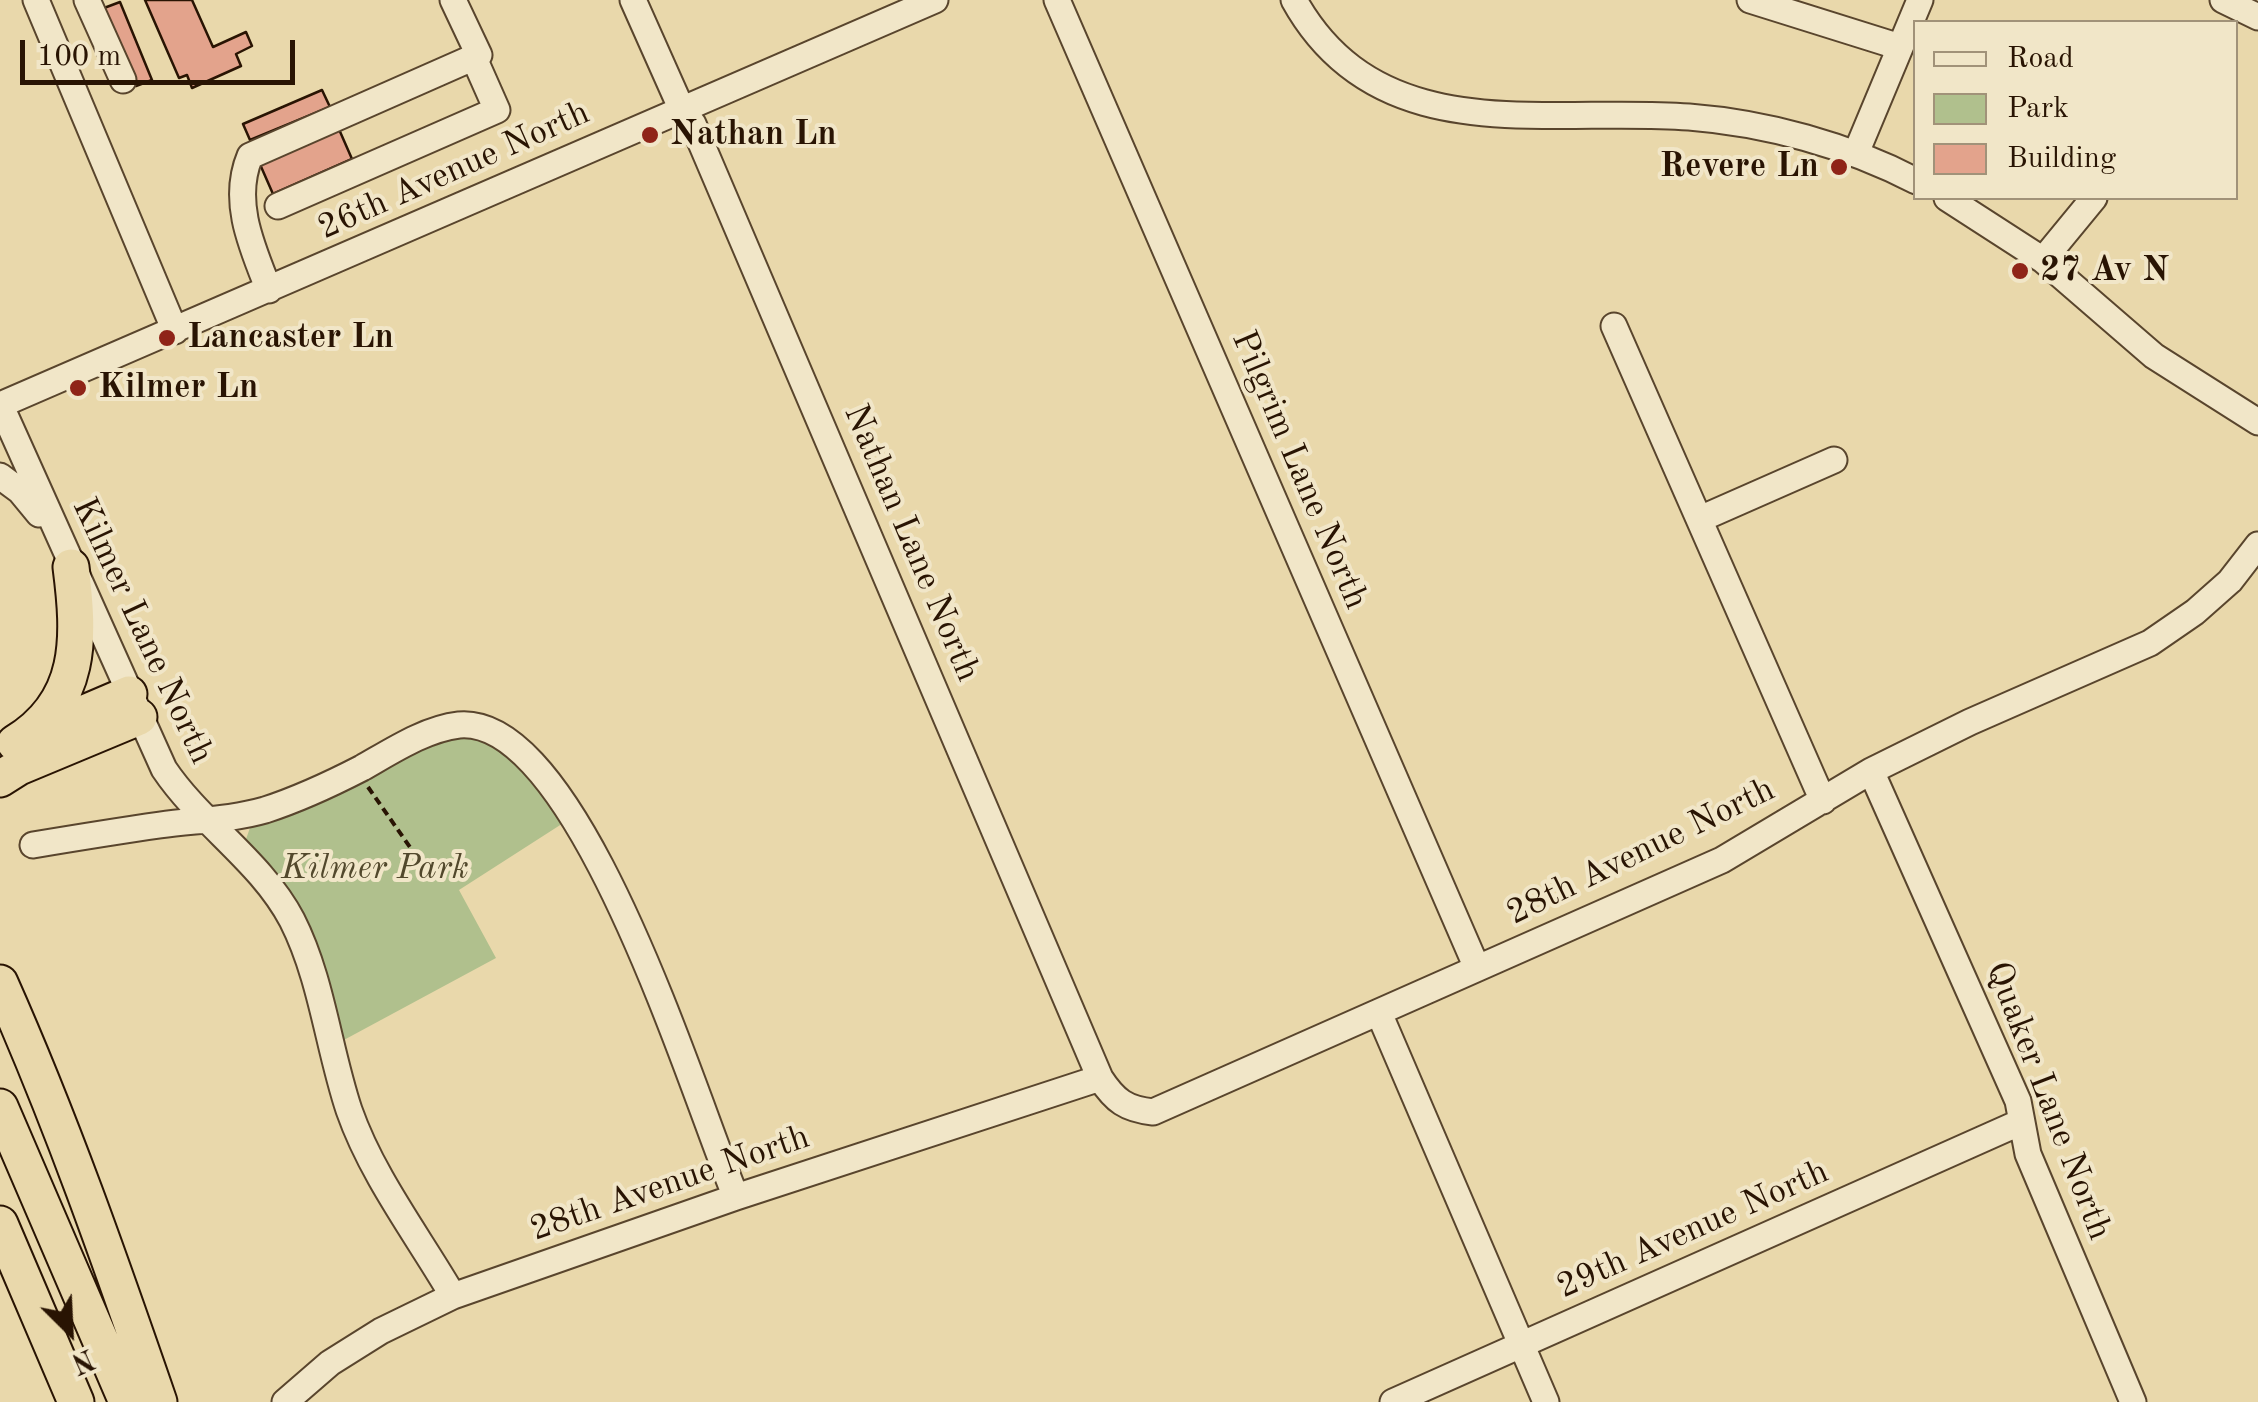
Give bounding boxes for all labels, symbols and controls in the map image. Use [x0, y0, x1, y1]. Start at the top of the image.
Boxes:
scale bar [25, 20, 300, 82]
legend [1913, 20, 2238, 200]
text: 100 m [37, 42, 121, 72]
text: Road [2007, 44, 2074, 74]
street label: 26th Avenue North [312, 92, 596, 250]
text: Park [2007, 94, 2069, 124]
place label: Nathan Ln [670, 114, 837, 156]
marker: Nathan Ln [639, 124, 661, 146]
text: Building [2007, 144, 2116, 174]
place label: Revere Ln [1659, 146, 1819, 188]
marker: Revere Ln [1828, 156, 1850, 178]
place label: 27 Av N [2040, 250, 2169, 292]
marker: 27 Av N [2009, 260, 2031, 282]
place label: Lancaster Ln [187, 317, 394, 359]
street label: Pilgrim Lane North [1221, 324, 1377, 616]
marker: Lancaster Ln [156, 327, 178, 349]
place label: Kilmer Ln [98, 367, 259, 409]
marker: Kilmer Ln [67, 377, 89, 399]
street label: Nathan Lane North [834, 398, 988, 688]
street label: Kilmer Lane North [62, 491, 222, 771]
street label: 28th Avenue North [1500, 769, 1782, 935]
park label: Kilmer Park [281, 848, 469, 890]
street label: Quaker Lane North [1976, 956, 2120, 1246]
street label: 28th Avenue North [525, 1117, 815, 1251]
street label: 29th Avenue North [1551, 1151, 1835, 1309]
north arrow [20, 1282, 120, 1382]
text: N [67, 1342, 98, 1377]

